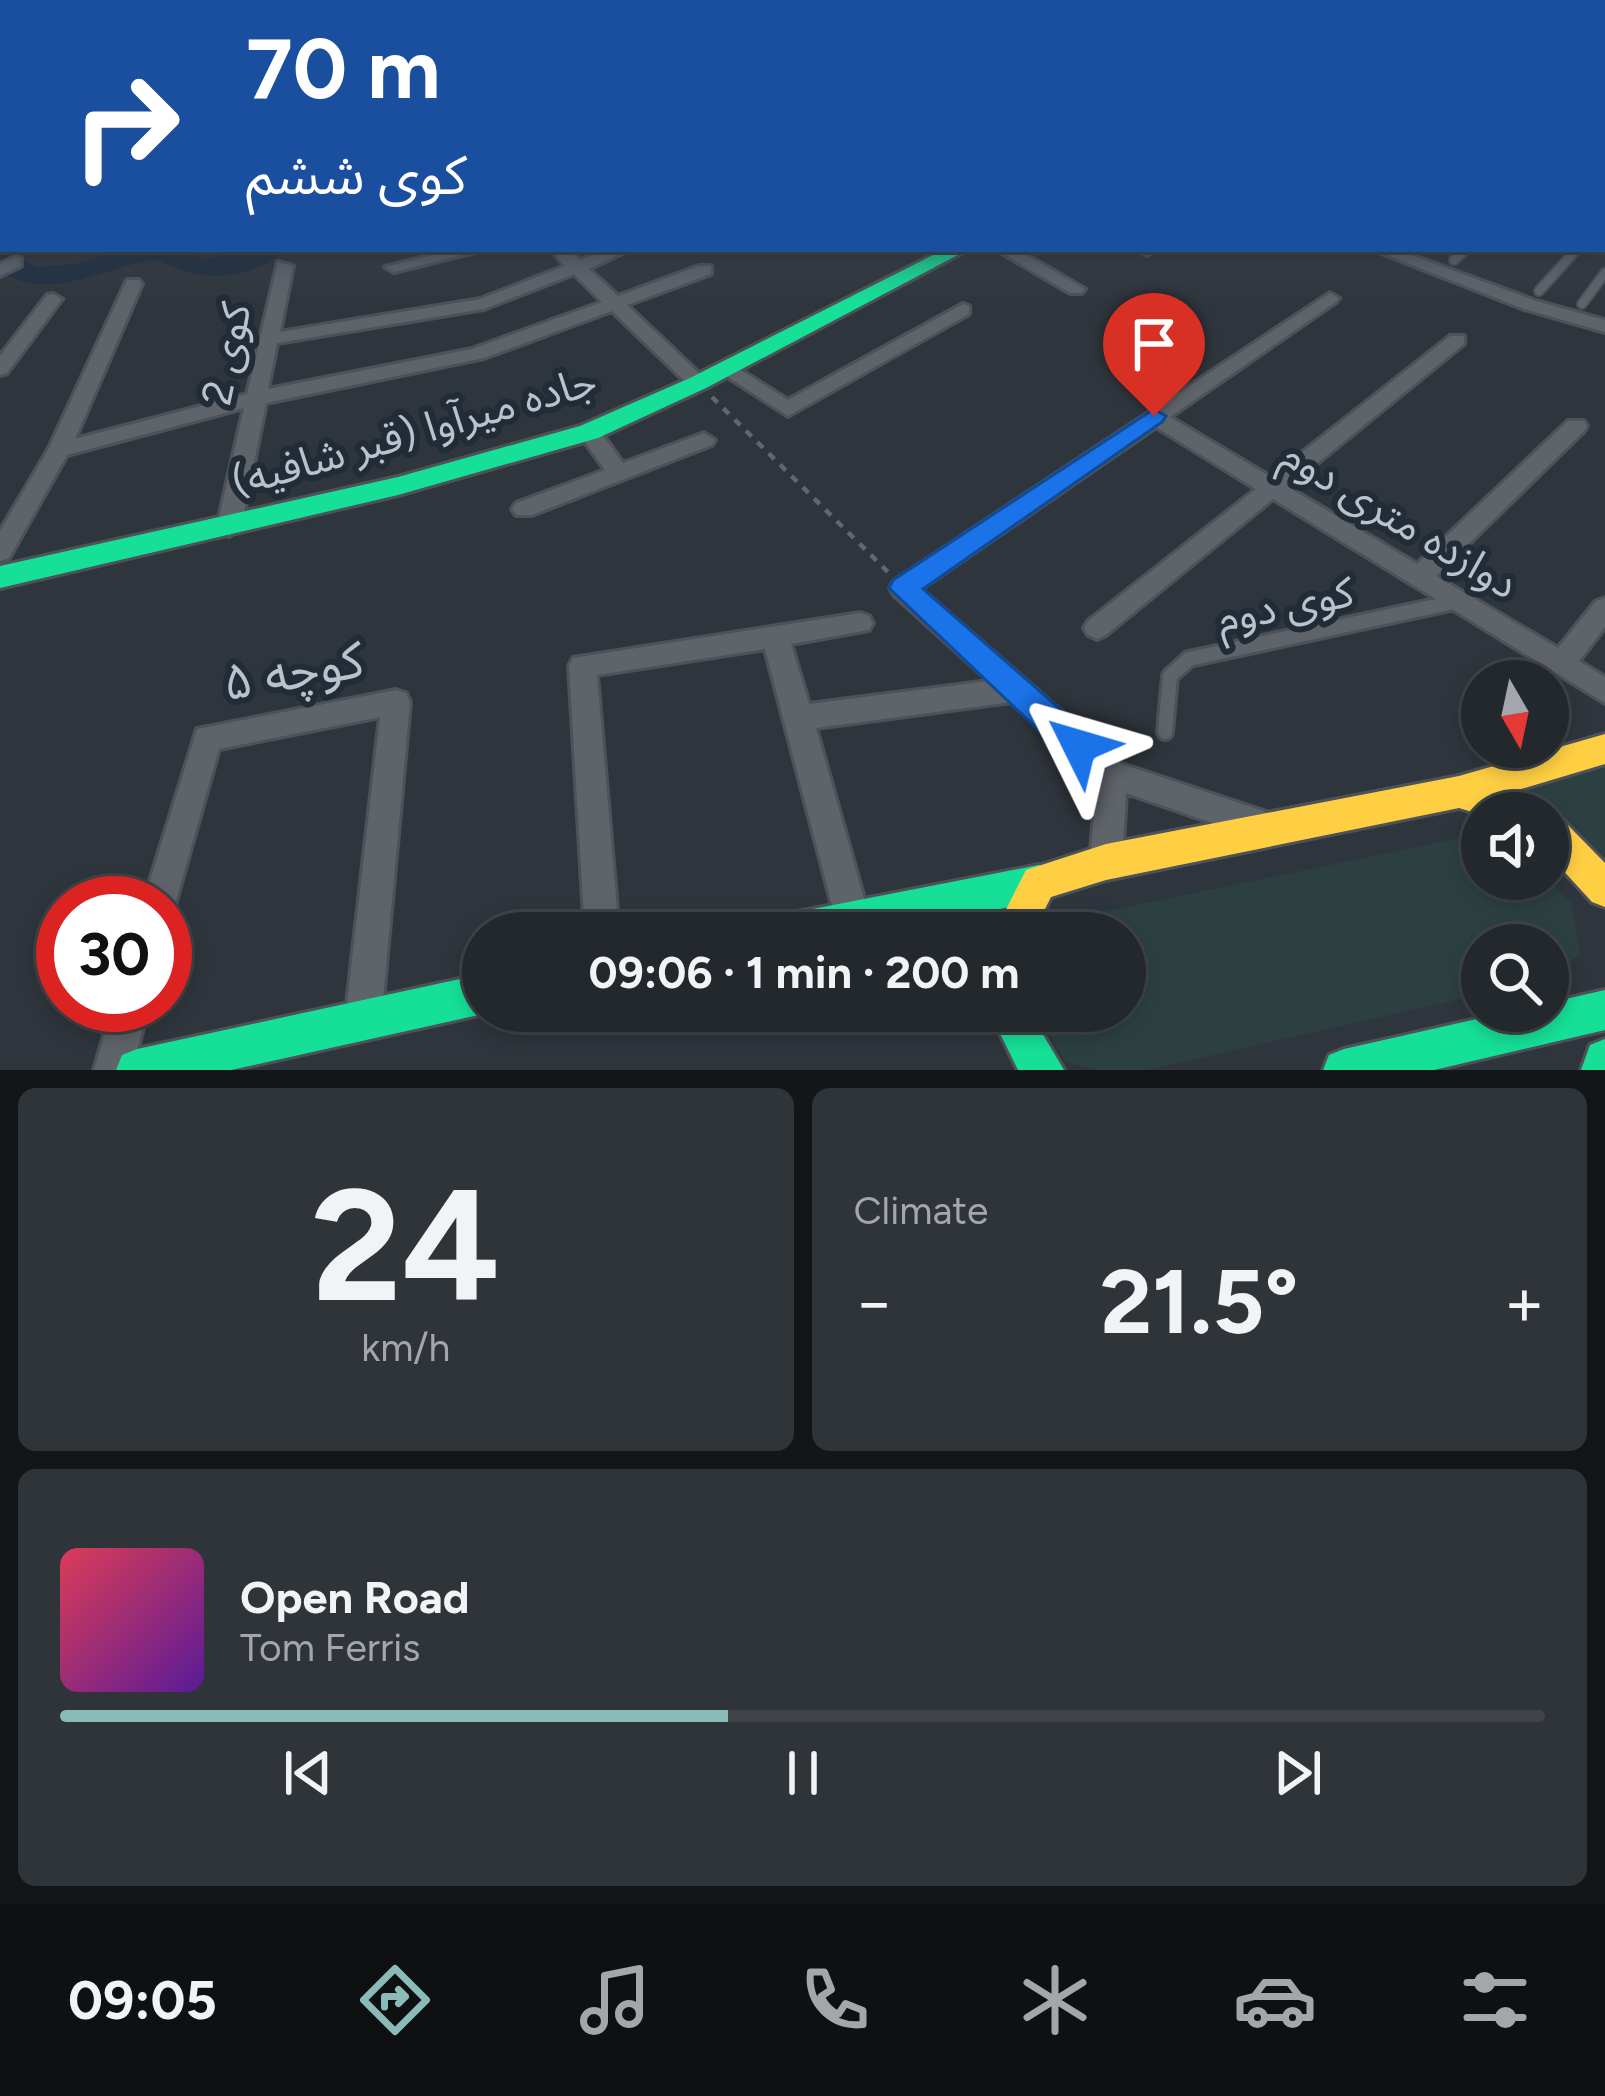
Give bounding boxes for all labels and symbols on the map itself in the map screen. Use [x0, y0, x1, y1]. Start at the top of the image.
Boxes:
pin [1103, 293, 1205, 416]
street label: کوی 2 [190, 298, 262, 410]
street label: جاده میرآوا (قبر شافیه) [226, 355, 602, 507]
street label: دوازده متری دوم [1270, 429, 1527, 615]
street label: کوی دوم [1212, 566, 1360, 650]
street label: کوچه ۵ [218, 628, 369, 715]
north arrow [1461, 660, 1569, 768]
position arrow [1016, 683, 1142, 809]
speed limit sign: 30 [36, 876, 192, 1032]

